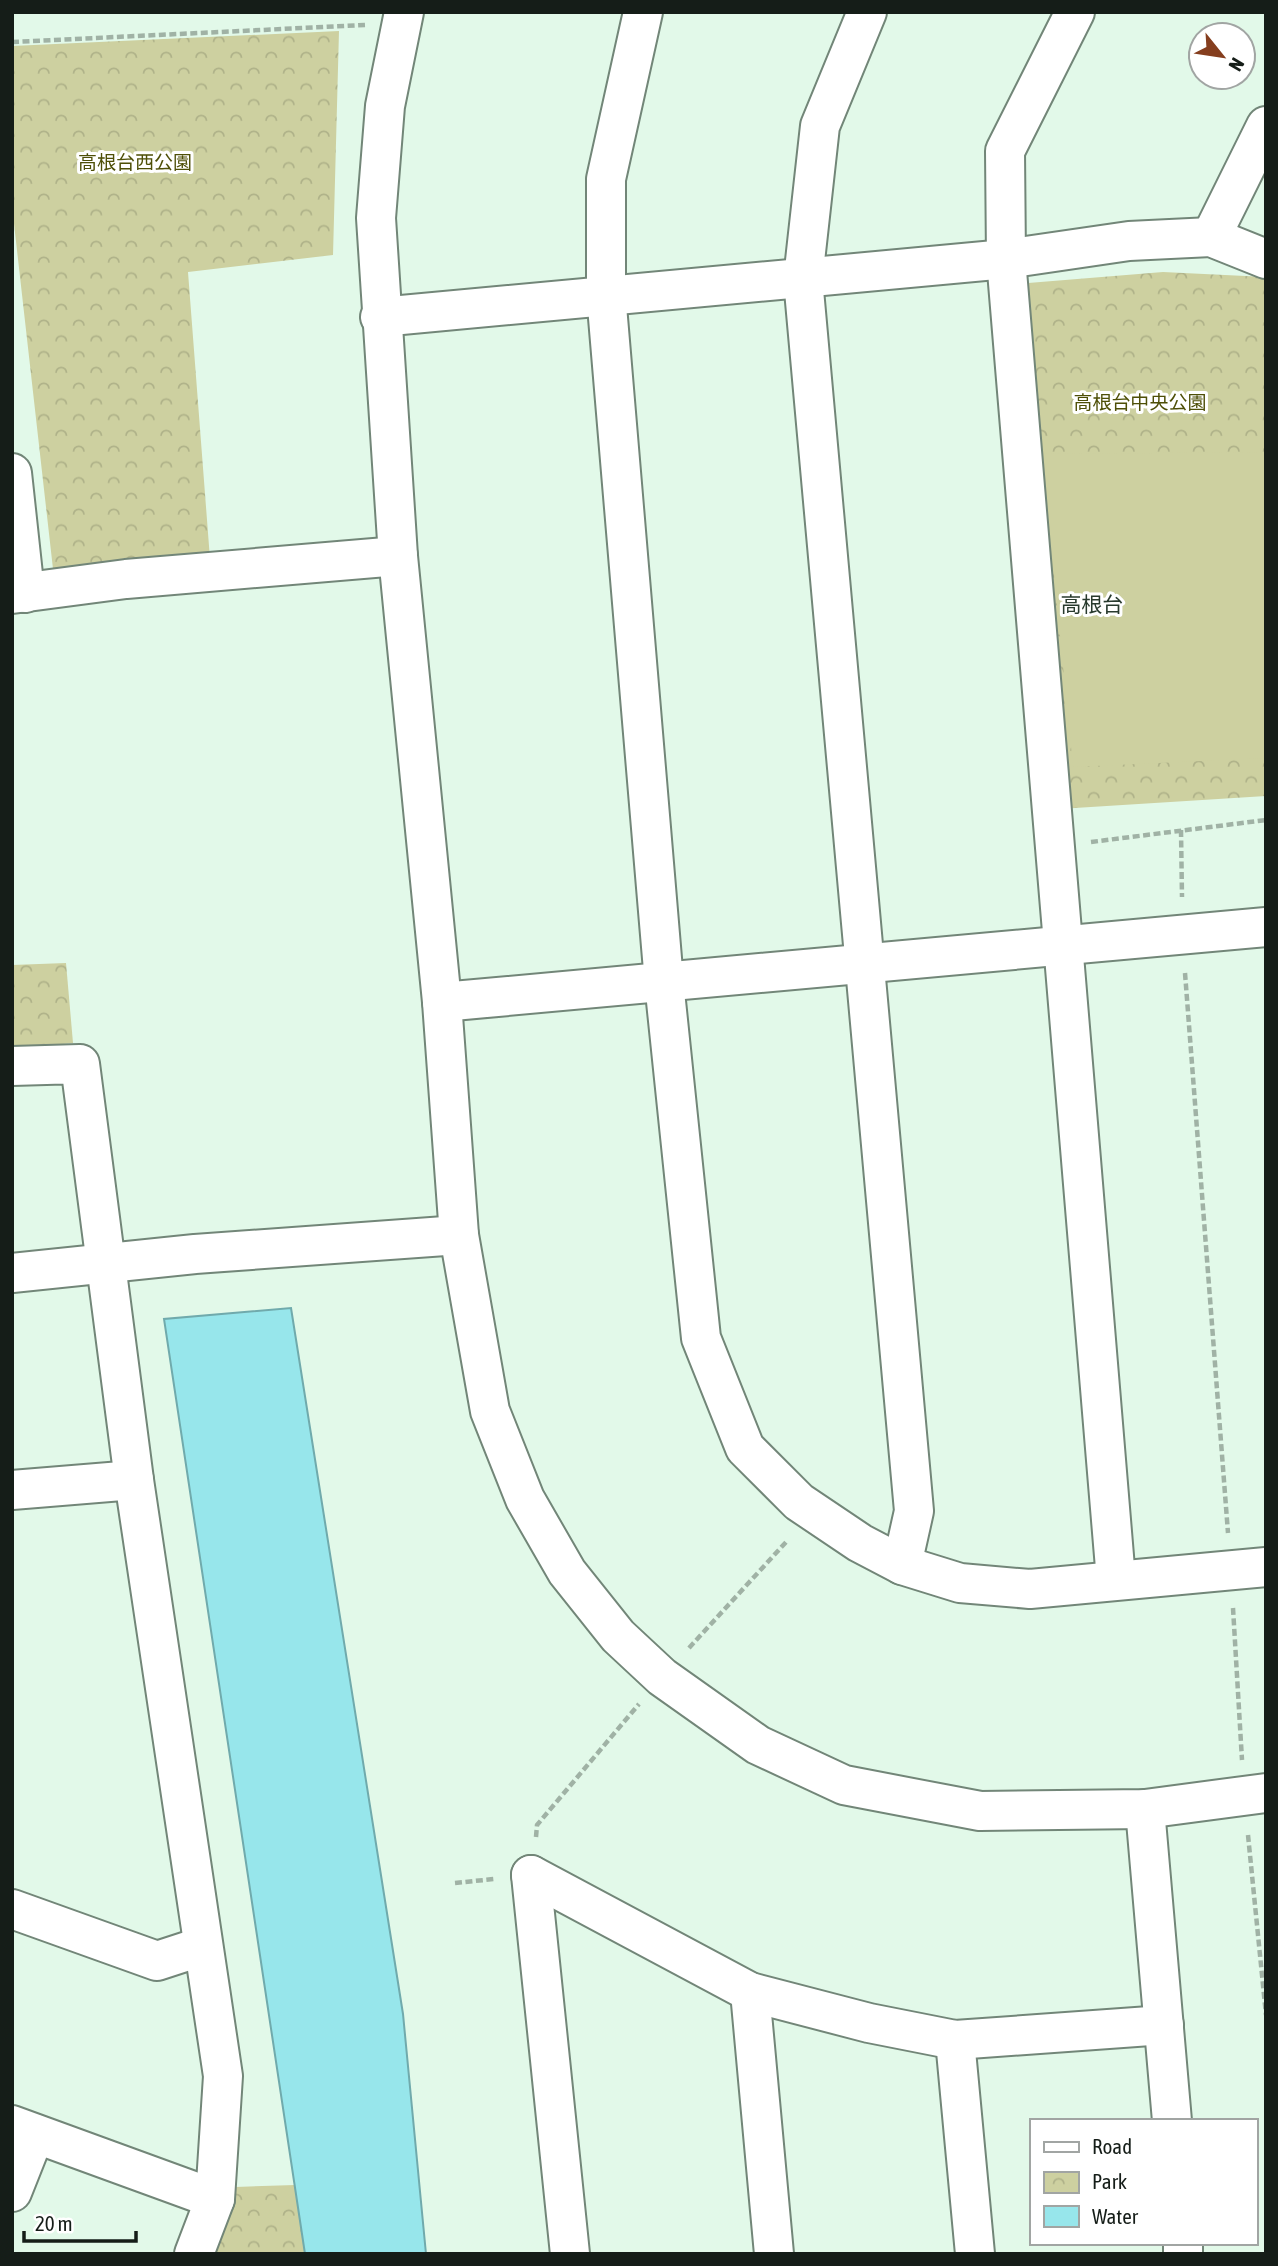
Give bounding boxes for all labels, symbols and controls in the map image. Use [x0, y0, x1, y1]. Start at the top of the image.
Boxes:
north arrow [1187, 21, 1257, 91]
text: N [1224, 54, 1249, 75]
park label: 高根台西公園 [78, 151, 192, 173]
park label: 高根台中央公園 [1073, 391, 1207, 413]
district label: 高根台 [1061, 592, 1124, 616]
legend [1030, 2119, 1257, 2245]
text: Road [1092, 2134, 1132, 2158]
text: Park [1092, 2169, 1127, 2193]
scale bar [24, 2200, 136, 2244]
text: Water [1092, 2204, 1139, 2228]
text: 20 m [35, 2211, 73, 2235]

